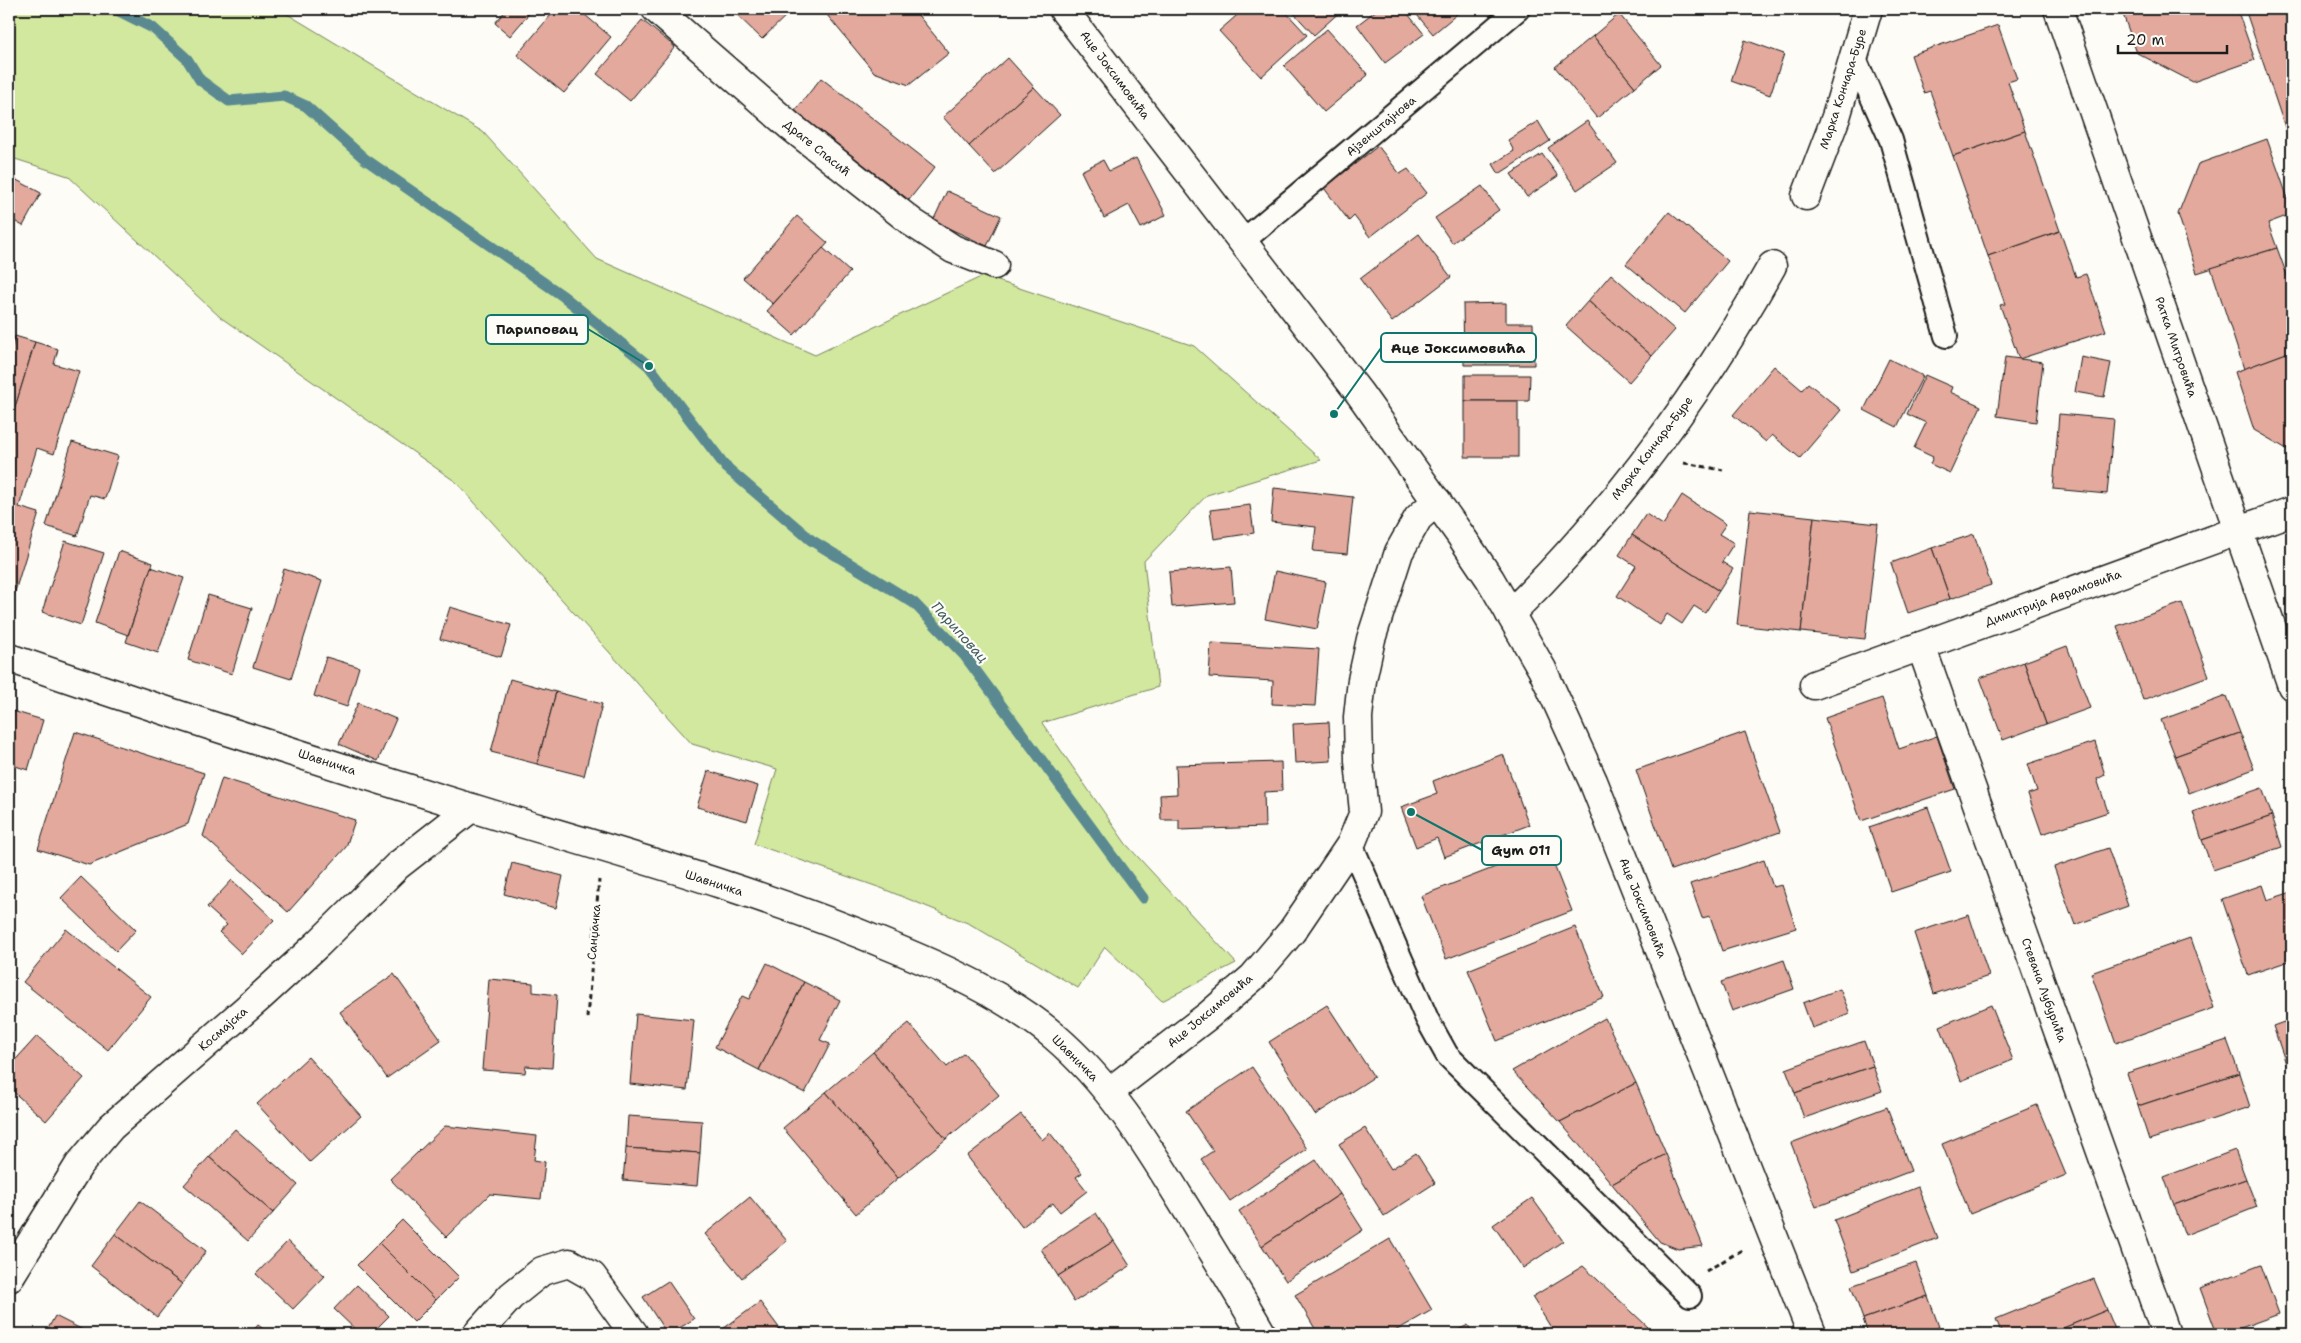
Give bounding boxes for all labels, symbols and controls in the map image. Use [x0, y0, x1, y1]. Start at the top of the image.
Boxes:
scale bar [2118, 22, 2227, 54]
street label: Марка Кончара-Буре [1816, 27, 1870, 151]
street label: Аце Јоксимовића [1076, 28, 1154, 123]
text: 20 m [2126, 30, 2165, 50]
street label: Ајзенштајнова [1343, 92, 1420, 160]
street label: Драге Спасић [780, 116, 854, 180]
street label: Ратка Митровића [2151, 295, 2201, 400]
callout: Париповац [486, 315, 588, 344]
text: Париповац [496, 320, 579, 338]
callout: Аце Јоксимовића [1381, 333, 1536, 362]
text: Аце Јоксимовића [1391, 339, 1526, 357]
street label: Марка Кончара-Буре [1608, 393, 1696, 503]
street label: Димитрија Аврамовића [1983, 566, 2124, 630]
water label: Париповац [928, 598, 992, 666]
street label: Шавничка [296, 745, 358, 779]
callout: Gym 011 [1482, 836, 1561, 865]
text: Gym 011 [1491, 841, 1551, 859]
street label: Аце Јоксимовића [1616, 856, 1671, 961]
street label: Шавничка [683, 866, 745, 900]
street label: Санџачка [584, 903, 604, 961]
street label: Стевана Лубурића [2018, 936, 2070, 1045]
street label: Аце Јоксимовића [1164, 970, 1256, 1051]
street label: Космајска [195, 1003, 251, 1055]
street label: Шавничка [1048, 1031, 1102, 1085]

